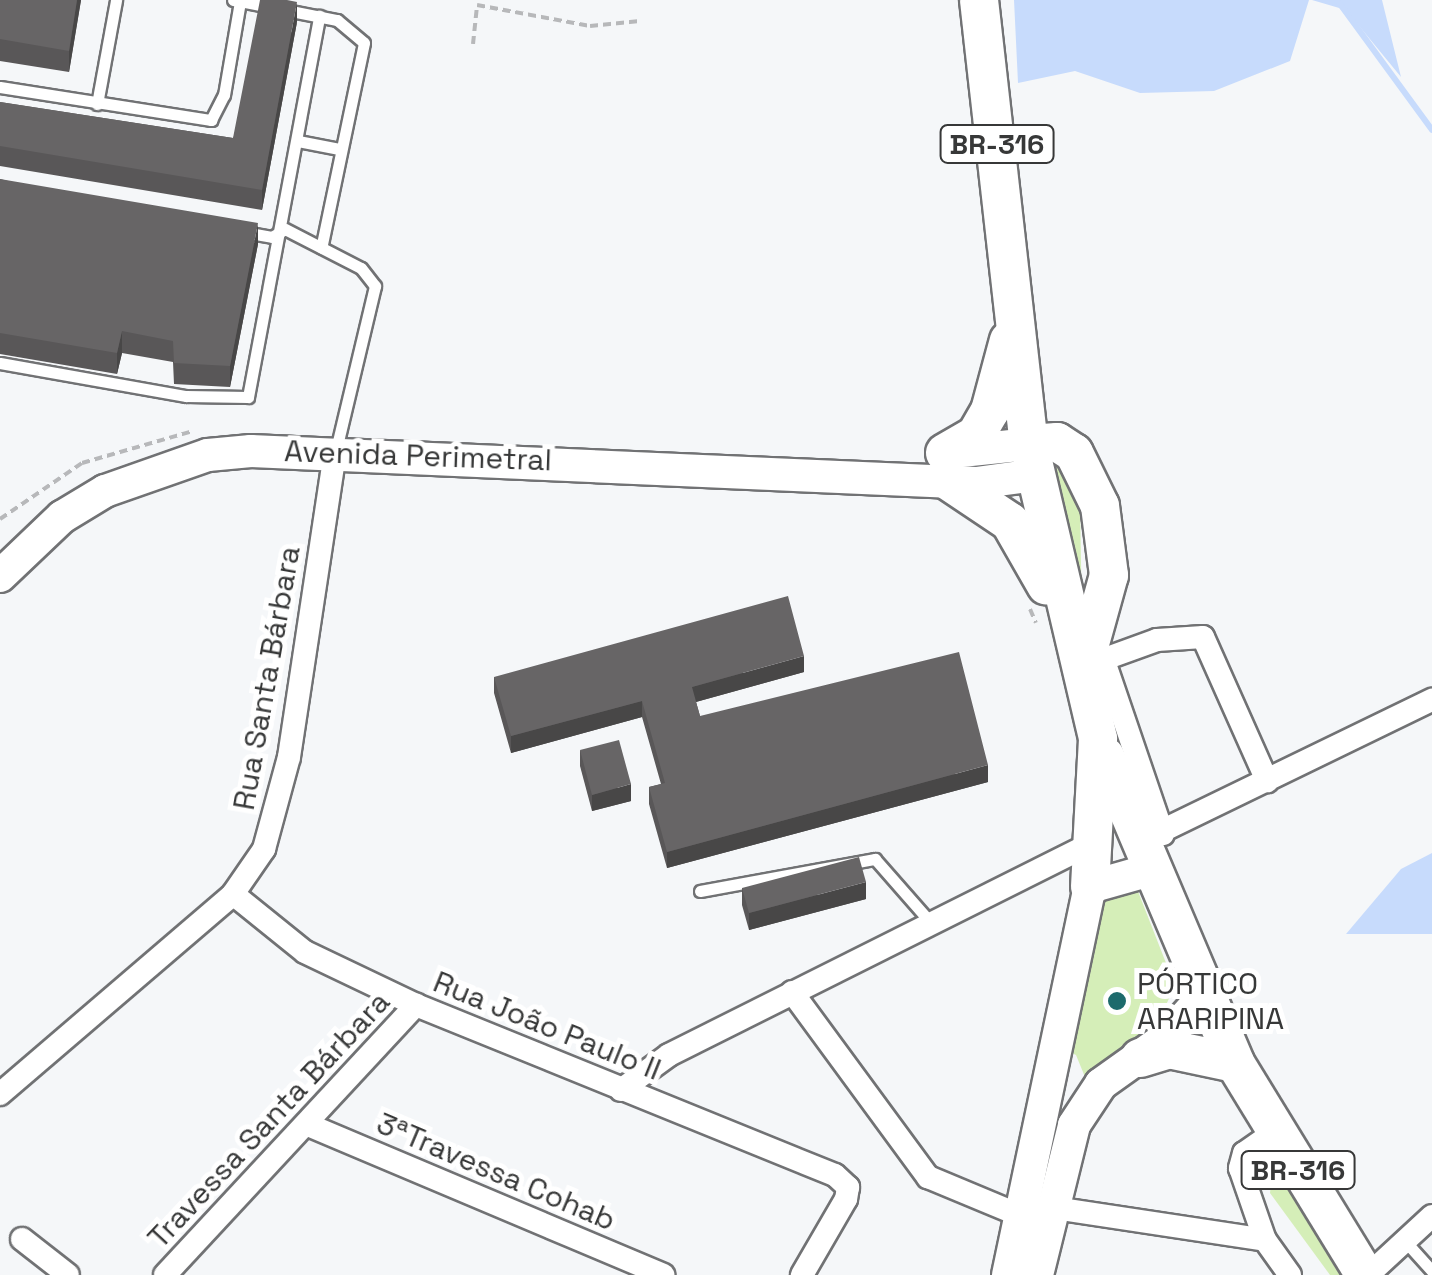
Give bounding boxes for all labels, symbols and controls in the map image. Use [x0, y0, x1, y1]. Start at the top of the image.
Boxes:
road number: BR-316 [940, 121, 1054, 167]
street label: Avenida Perimetral [284, 433, 552, 479]
street label: Rua Santa Bárbara [226, 543, 308, 813]
street label: Rua João Paulo II [428, 964, 666, 1088]
place label: PÓRTICO ARARIPINA [1137, 966, 1284, 1036]
street label: Travessa Santa Bárbara [141, 984, 397, 1256]
marker: PÓRTICO ARARIPINA [1106, 990, 1128, 1012]
street label: 3ªTravessa Cohab [371, 1105, 621, 1239]
road number: BR-316 [1240, 1147, 1356, 1193]

